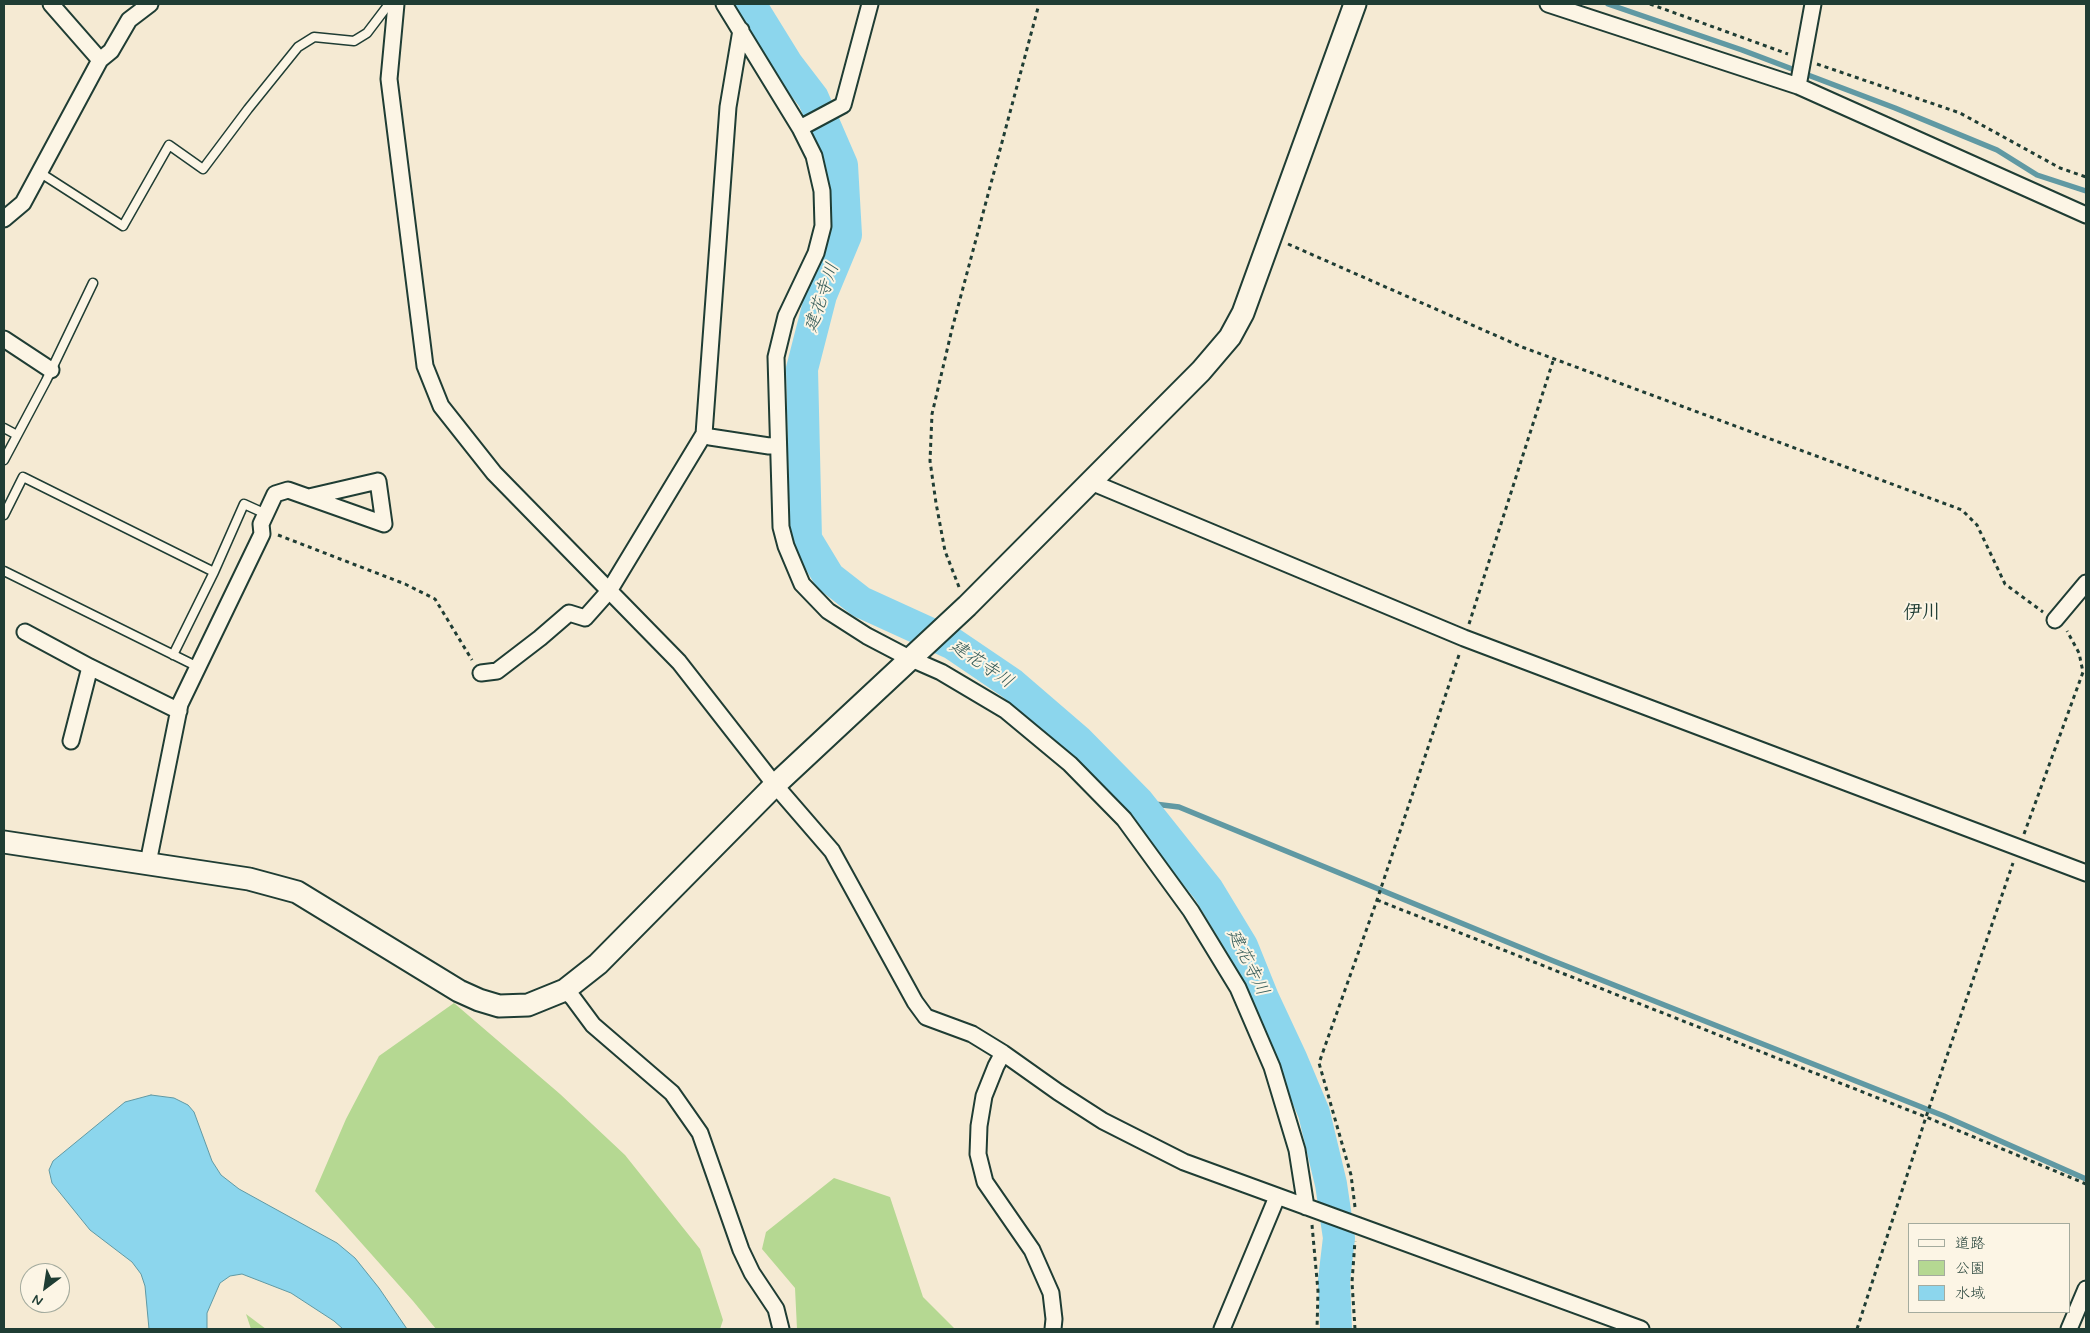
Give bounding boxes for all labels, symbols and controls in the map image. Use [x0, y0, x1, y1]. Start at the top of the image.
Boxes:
water label: 建花寺川 [801, 260, 845, 336]
district label: 伊川 [1903, 603, 1941, 625]
water label: 建花寺川 [945, 636, 1017, 694]
water label: 建花寺川 [1222, 926, 1272, 1000]
legend [1908, 1223, 2070, 1313]
text: 道路 [1955, 1234, 1985, 1254]
text: 公園 [1955, 1259, 1985, 1279]
north arrow [20, 1263, 70, 1313]
text: 水域 [1955, 1284, 1985, 1304]
text: N [29, 1290, 46, 1310]

